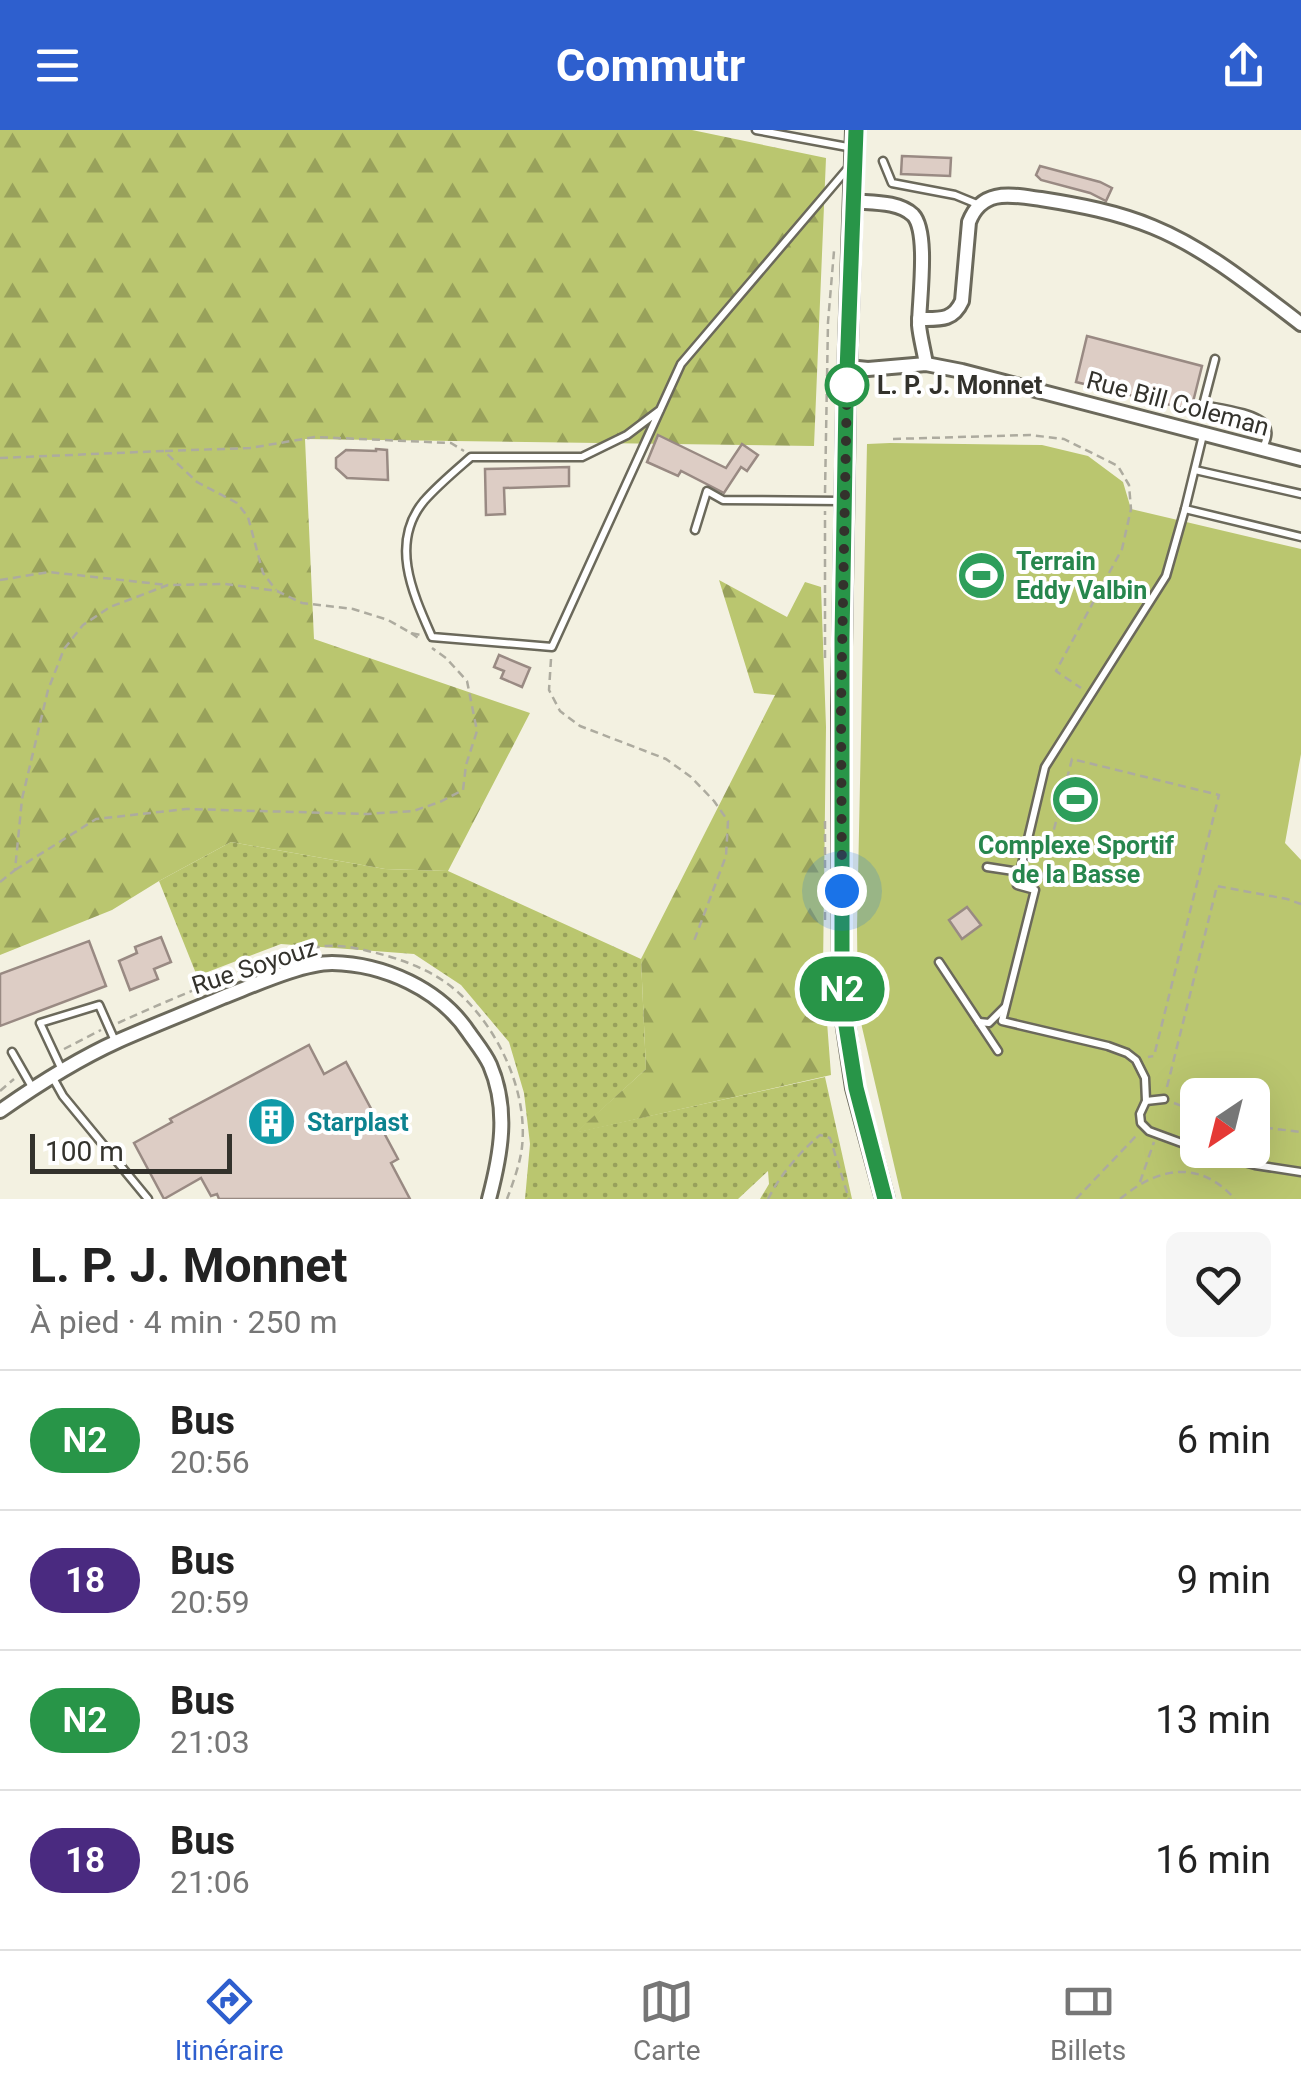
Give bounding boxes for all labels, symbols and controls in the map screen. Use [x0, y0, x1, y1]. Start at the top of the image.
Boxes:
icon: menu [30, 38, 85, 93]
icon: share [1216, 38, 1271, 93]
text: Commutr [556, 39, 745, 92]
marker: L. P. J. Monnet [826, 364, 868, 406]
street label: Rue Bill Coleman [1083, 365, 1272, 442]
place label: L. P. J. Monnet [877, 371, 1042, 400]
place label: Terrain Eddy Valbin [1016, 547, 1147, 605]
sports icon: Terrain Eddy Valbin [955, 549, 1007, 601]
sports icon: Complexe Sportif de la Basse [1050, 773, 1102, 825]
place label: Complexe Sportif de la Basse [978, 831, 1174, 889]
your location [817, 866, 867, 916]
street label: Rue Soyouz [188, 933, 320, 1000]
line badge: N2 [797, 956, 887, 1022]
text: N2 [820, 969, 864, 1010]
north arrow [1180, 1078, 1270, 1168]
map controls [1180, 1078, 1270, 1168]
building icon: Starplast [246, 1096, 298, 1148]
place label: Starplast [307, 1108, 409, 1137]
scale bar [30, 1129, 232, 1174]
text: 100 m [45, 1135, 124, 1168]
button: heart [1166, 1232, 1271, 1337]
text: L. P. J. Monnet [30, 1237, 348, 1294]
text: À pied · 4 min · 250 m [30, 1303, 337, 1341]
text: Bus [170, 1399, 235, 1443]
text: 6 min [1177, 1418, 1271, 1462]
text: N2 [63, 1420, 107, 1461]
text: 20:56 [170, 1443, 250, 1481]
text: Bus [170, 1539, 235, 1583]
text: 9 min [1177, 1558, 1271, 1602]
text: 18 [65, 1560, 105, 1601]
text: 20:59 [170, 1583, 250, 1621]
text: Bus [170, 1679, 235, 1723]
text: 13 min [1155, 1698, 1271, 1742]
text: N2 [63, 1700, 107, 1741]
text: 21:03 [170, 1723, 250, 1761]
text: Bus [170, 1819, 235, 1863]
text: 16 min [1155, 1838, 1271, 1882]
text: 18 [65, 1840, 105, 1881]
text: 21:06 [170, 1863, 250, 1901]
tab: Itinéraire [175, 1974, 284, 2067]
tab: Carte [633, 1974, 701, 2067]
tab: Billets [1050, 1974, 1126, 2067]

